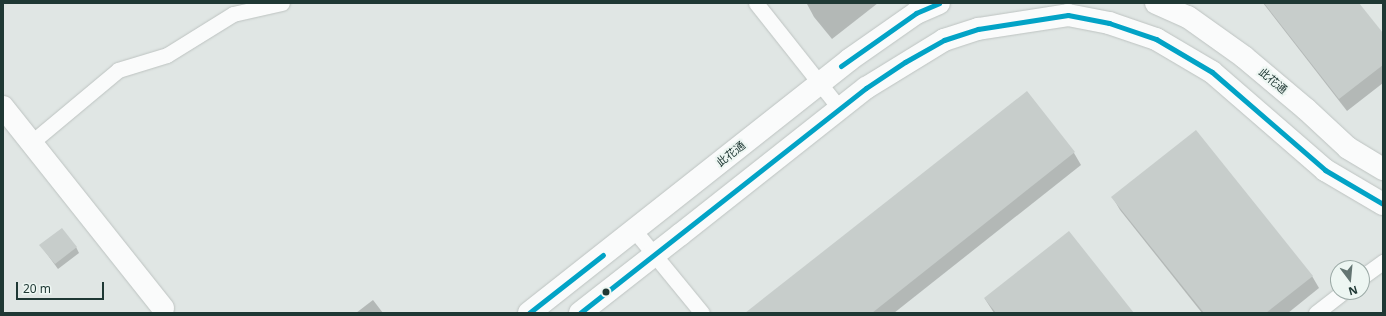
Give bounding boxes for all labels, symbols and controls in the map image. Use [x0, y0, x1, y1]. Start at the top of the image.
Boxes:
street label: 此花通 [1256, 65, 1290, 97]
street label: 此花通 [714, 139, 748, 169]
north arrow [1330, 260, 1370, 300]
scale bar [18, 274, 106, 300]
text: 20 m [23, 280, 51, 297]
text: N [1347, 283, 1360, 299]
unlabelled marker [601, 287, 611, 297]

